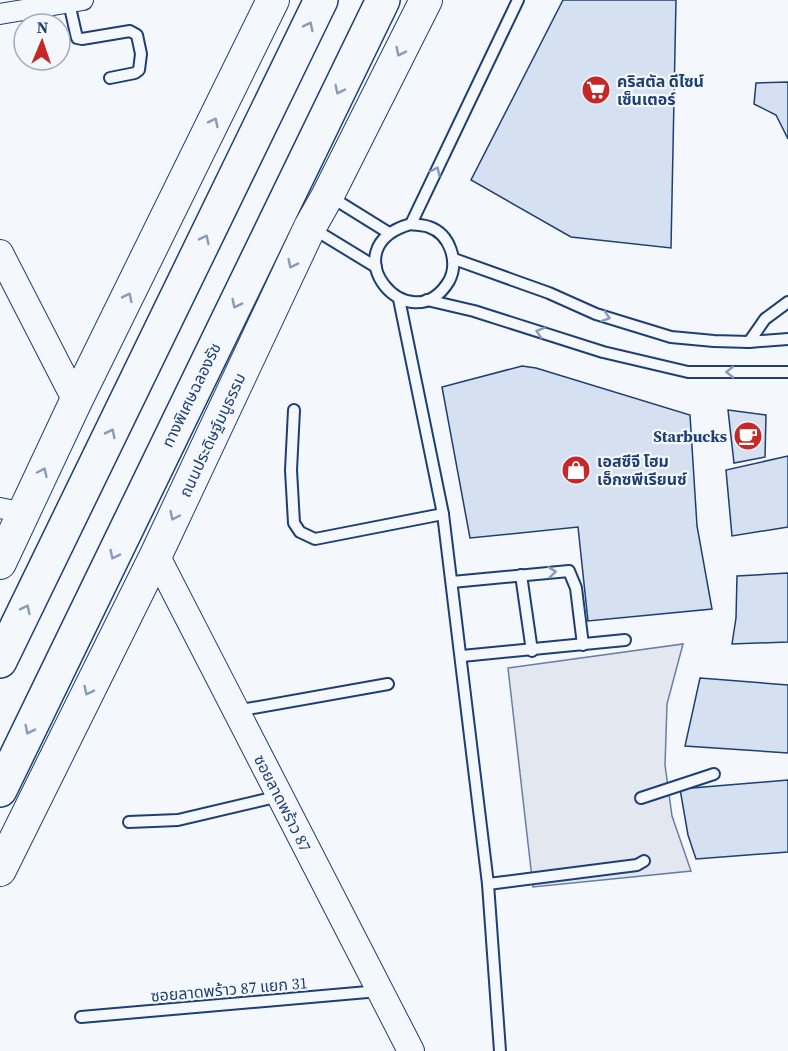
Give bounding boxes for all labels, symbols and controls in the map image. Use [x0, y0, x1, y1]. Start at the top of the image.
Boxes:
north arrow [12, 12, 72, 72]
text: N [36, 16, 49, 38]
one-way arrow [301, 21, 313, 32]
one-way arrow [395, 46, 407, 57]
place label: คริสตัล ดีไซน์ เซ็นเตอร์ [617, 70, 704, 110]
supermarket icon: คริสตัล ดีไซน์ เซ็นเตอร์ [580, 74, 612, 106]
one-way arrow [335, 84, 346, 95]
one-way arrow [206, 117, 218, 128]
one-way arrow [429, 167, 441, 178]
one-way arrow [198, 235, 210, 246]
one-way arrow [288, 257, 300, 268]
one-way arrow [120, 292, 132, 303]
one-way arrow [231, 297, 243, 308]
one-way arrow [600, 310, 611, 322]
one-way arrow [535, 327, 546, 339]
street label: ทางพิเศษฉลองรัช [156, 339, 226, 451]
one-way arrow [725, 366, 734, 378]
street label: ถนนประดิษฐ์มนูธรรม [174, 369, 250, 501]
cafe icon: Starbucks [732, 420, 764, 452]
place label: Starbucks [653, 425, 727, 447]
one-way arrow [103, 429, 115, 440]
place label: เอสซีจี โฮม เอ็กซพีเรียนซ์ [597, 450, 687, 490]
shop icon: เอสซีจี โฮม เอ็กซพีเรียนซ์ [560, 454, 592, 486]
one-way arrow [35, 468, 47, 479]
one-way arrow [169, 510, 181, 521]
one-way arrow [109, 548, 121, 559]
one-way arrow [547, 566, 557, 579]
one-way arrow [18, 604, 30, 615]
one-way arrow [84, 685, 96, 696]
one-way arrow [24, 724, 36, 735]
street label: ซอยลาดพร้าว 87 [249, 751, 317, 855]
street label: ซอยลาดพร้าว 87 แยก 31 [150, 971, 308, 1007]

